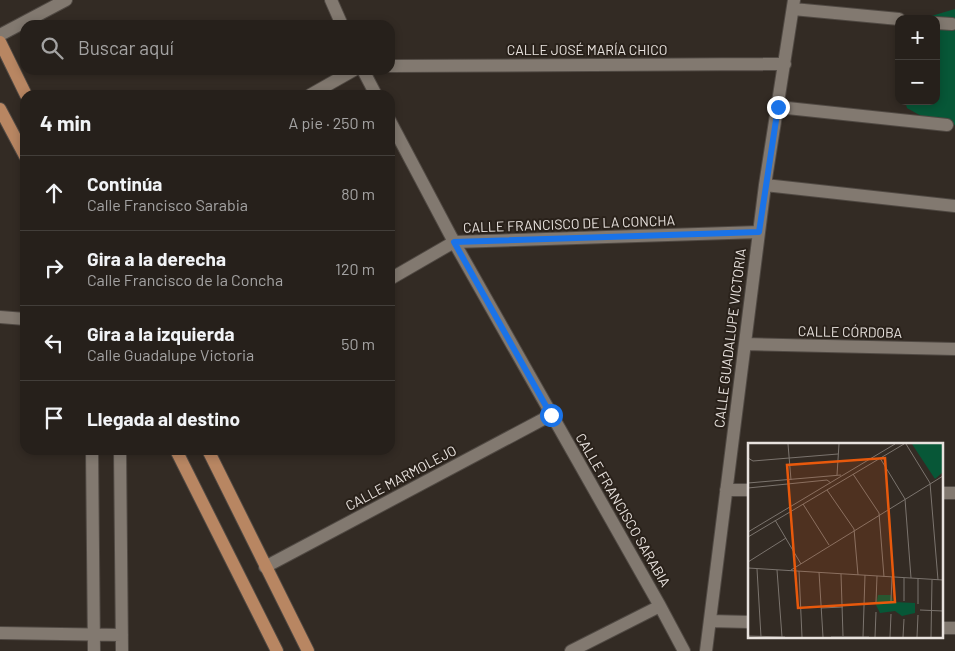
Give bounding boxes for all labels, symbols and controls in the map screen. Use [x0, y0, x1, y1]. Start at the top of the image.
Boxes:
map controls [895, 15, 940, 105]
button: + [895, 15, 940, 60]
search box [20, 20, 395, 75]
icon: search [38, 34, 66, 62]
text: Buscar aquí [78, 36, 174, 59]
street label: CALLE JOSÉ MARÍA CHICO [507, 41, 667, 58]
button: − [895, 60, 940, 105]
route end [767, 96, 790, 119]
text: 4 min [40, 110, 91, 135]
text: A pie · 250 m [289, 113, 375, 132]
text: Continúa [87, 172, 162, 195]
icon: ahead [40, 179, 68, 207]
text: 80 m [341, 184, 375, 203]
text: Calle Francisco Sarabia [87, 195, 248, 214]
street label: CALLE FRANCISCO DE LA CONCHA [463, 211, 676, 236]
text: Gira a la derecha [87, 247, 226, 270]
street label: CALLE GUADALUPE VICTORIA [710, 247, 749, 429]
icon: right [40, 254, 68, 282]
text: 120 m [335, 259, 375, 278]
text: Calle Francisco de la Concha [87, 270, 283, 289]
text: Gira a la izquierda [87, 322, 235, 345]
street label: CALLE CÓRDOBA [798, 322, 903, 341]
icon: left [40, 329, 68, 357]
text: 50 m [341, 334, 375, 353]
text: Calle Guadalupe Victoria [87, 345, 254, 364]
icon: arrive [40, 404, 68, 432]
route start [540, 404, 563, 427]
text: Llegada al destino [87, 407, 240, 430]
street label: CALLE FRANCISCO SARABIA [572, 430, 675, 590]
street label: CALLE MARMOLEJO [342, 441, 459, 514]
inset map [748, 443, 942, 638]

